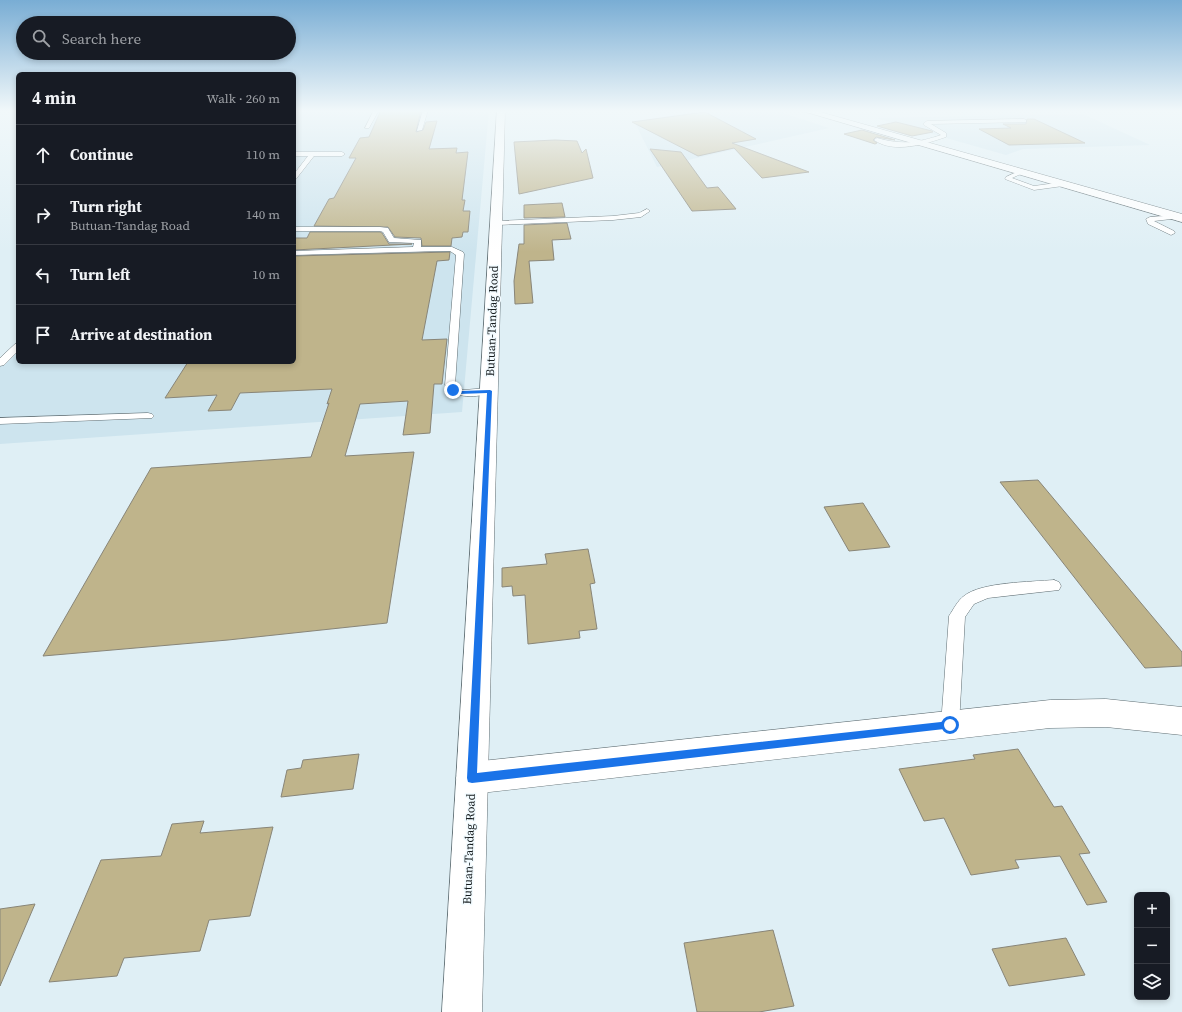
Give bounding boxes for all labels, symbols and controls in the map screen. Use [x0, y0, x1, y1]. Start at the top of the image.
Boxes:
search box [16, 16, 296, 60]
icon: search [30, 27, 52, 49]
text: Search here [62, 28, 141, 49]
text: 4 min [32, 86, 76, 110]
text: Walk · 260 m [207, 90, 280, 107]
icon: ahead [32, 144, 54, 166]
text: Continue [70, 144, 133, 165]
text: 110 m [246, 146, 280, 163]
text: Turn right [70, 196, 142, 217]
icon: right [32, 204, 54, 226]
text: 140 m [246, 206, 280, 223]
text: Butuan-Tandag Road [70, 217, 190, 234]
icon: left [32, 264, 54, 286]
text: Turn left [70, 264, 130, 285]
street label: Butuan-Tandag Road [482, 265, 502, 377]
text: 10 m [252, 266, 280, 283]
icon: arrive [32, 324, 54, 346]
text: Arrive at destination [70, 324, 212, 345]
route end [444, 381, 462, 399]
route start [941, 716, 959, 734]
street label: Butuan-Tandag Road [459, 793, 479, 905]
map controls [1134, 892, 1170, 1000]
button: + [1134, 892, 1170, 928]
button: − [1134, 928, 1170, 964]
button: layers [1134, 964, 1170, 1000]

